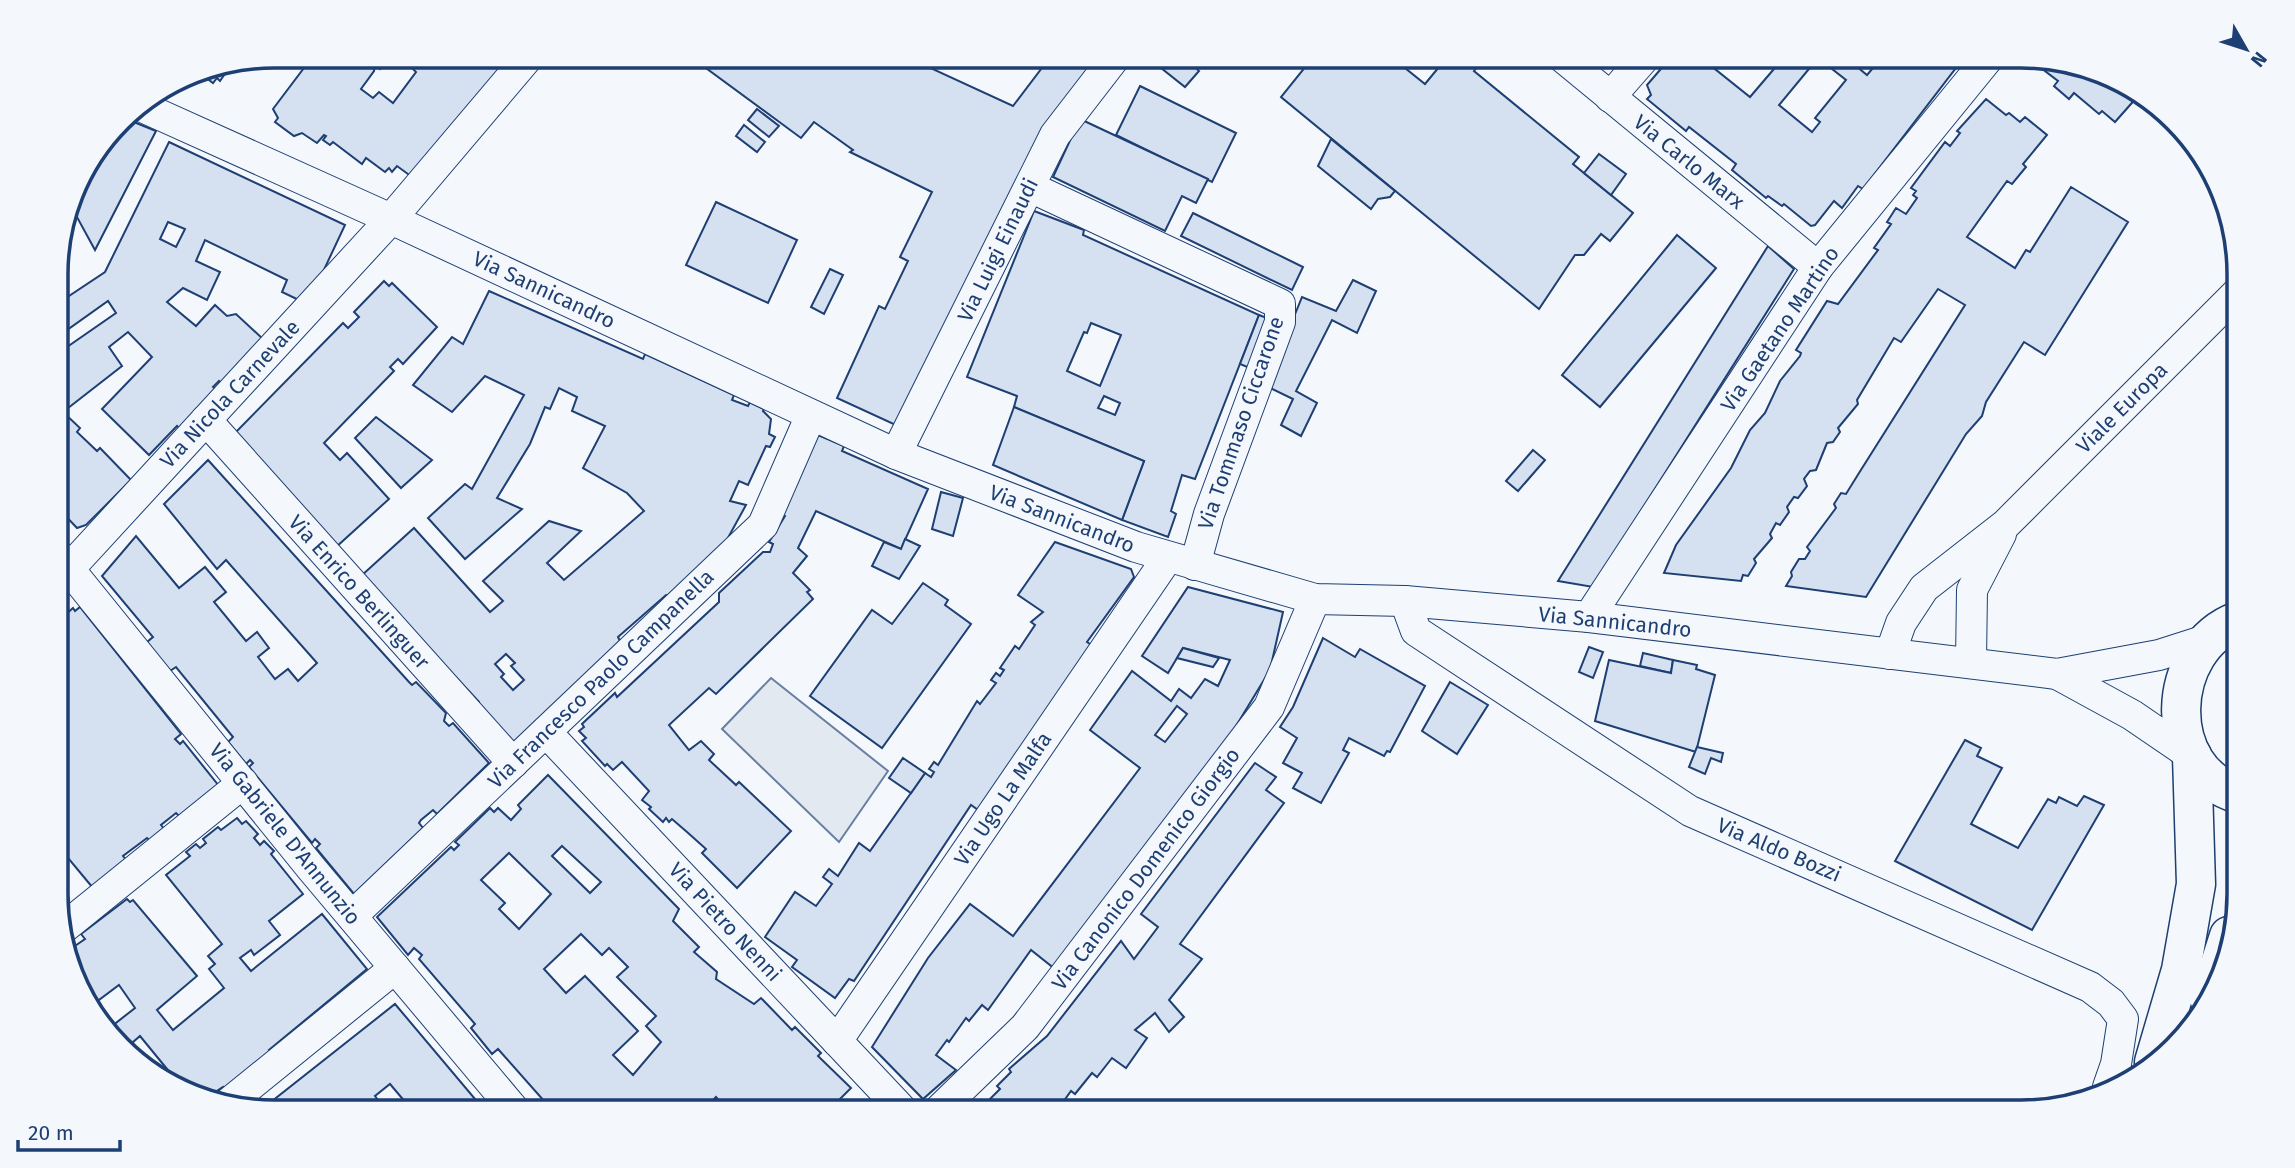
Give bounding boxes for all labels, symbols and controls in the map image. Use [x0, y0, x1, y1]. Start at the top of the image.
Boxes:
north arrow [2211, 14, 2281, 84]
text: N [2246, 47, 2272, 72]
street label: Via Carlo Marx [1628, 109, 1750, 215]
street label: Via Luigi Einaudi [952, 174, 1044, 326]
street label: Via Gaetano Martino [1715, 241, 1845, 417]
street label: Via Sannicandro [469, 246, 619, 334]
street label: Via Tommaso Ciccarone [1192, 313, 1290, 533]
street label: Via Nicola Carnevale [155, 314, 305, 474]
street label: Viale Europa [2071, 357, 2173, 459]
street label: Via Sannicandro [986, 479, 1138, 559]
street label: Via Enrico Berlinguer [283, 510, 435, 674]
street label: Via Francesco Paolo Campanella [483, 564, 719, 794]
street label: Via Sannicandro [1537, 601, 1693, 643]
street label: Via Ugo La Malfa [949, 727, 1057, 871]
street label: Via Gabriele D'Annunzio [204, 738, 366, 930]
street label: Via Canonico Domenico Giorgio [1046, 743, 1246, 995]
street label: Via Aldo Bozzi [1713, 812, 1845, 888]
street label: Via Pietro Nenni [663, 857, 787, 987]
scale bar [18, 1108, 119, 1152]
text: 20 m [28, 1120, 74, 1146]

